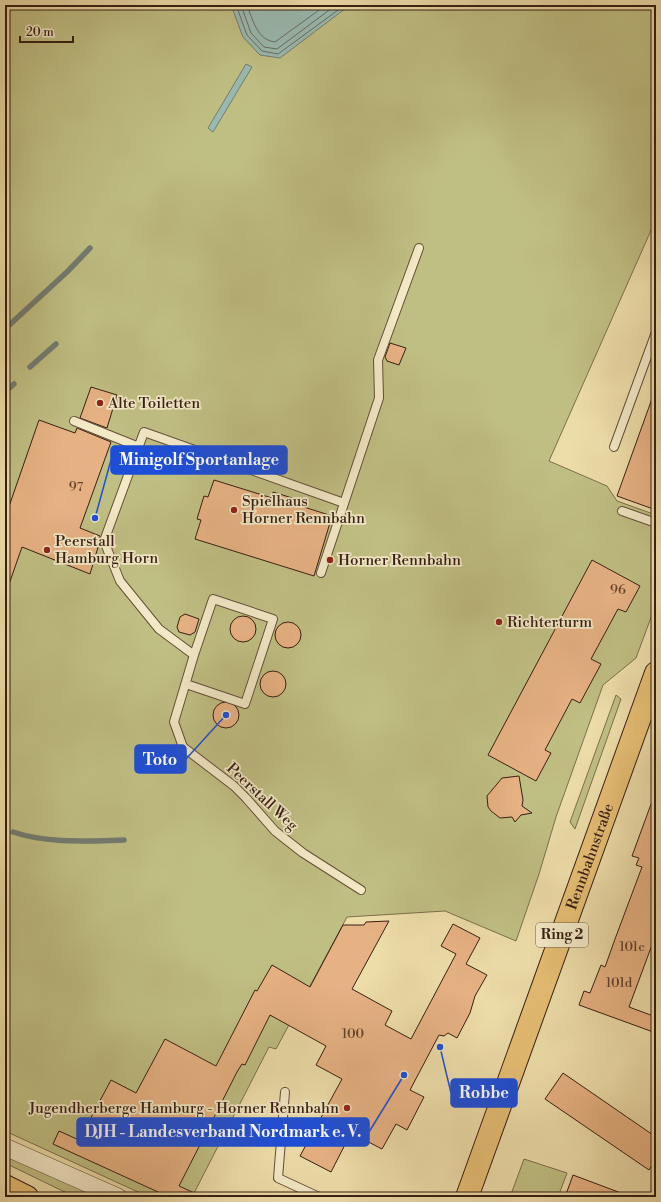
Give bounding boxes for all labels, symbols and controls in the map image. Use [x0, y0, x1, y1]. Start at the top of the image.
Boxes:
scale bar [20, 18, 73, 44]
text: 20 m [26, 25, 54, 40]
place label: Alte Toiletten [107, 394, 200, 413]
marker: Alte Toiletten [95, 398, 105, 408]
callout: Minigolf Sportanlage [111, 446, 287, 474]
text: Minigolf Sportanlage [119, 450, 279, 470]
house number: 97 [69, 479, 84, 495]
place label: Spielhaus Horner Rennbahn [242, 492, 365, 528]
marker: Spielhaus Horner Rennbahn [229, 505, 239, 515]
place label: Peerstall Hamburg Horn [55, 532, 158, 568]
marker: Peerstall Hamburg Horn [42, 545, 52, 555]
place label: Horner Rennbahn [338, 551, 461, 570]
marker: Horner Rennbahn [325, 555, 335, 565]
house number: 96 [610, 582, 626, 598]
place label: Richterturm [507, 613, 592, 632]
marker: Richterturm [494, 617, 504, 627]
callout: Toto [135, 745, 186, 773]
text: Toto [143, 750, 177, 770]
street label: Peerstall Weg [222, 759, 302, 835]
street label: Rennbahnstraße [562, 801, 618, 912]
road number: Ring 2 [536, 923, 588, 947]
house number: 101c [619, 939, 645, 955]
house number: 101d [606, 975, 633, 991]
house number: 100 [342, 1026, 365, 1042]
callout: Robbe [451, 1079, 517, 1107]
text: Robbe [459, 1083, 509, 1103]
place label: Jugendherberge Hamburg - Horner Rennbahn [28, 1099, 339, 1118]
marker: Jugendherberge Hamburg - Horner Rennbahn [342, 1103, 352, 1113]
callout: DJH - Landesverband Nordmark e. V. [77, 1118, 369, 1146]
text: DJH - Landesverband Nordmark e. V. [85, 1122, 361, 1142]

